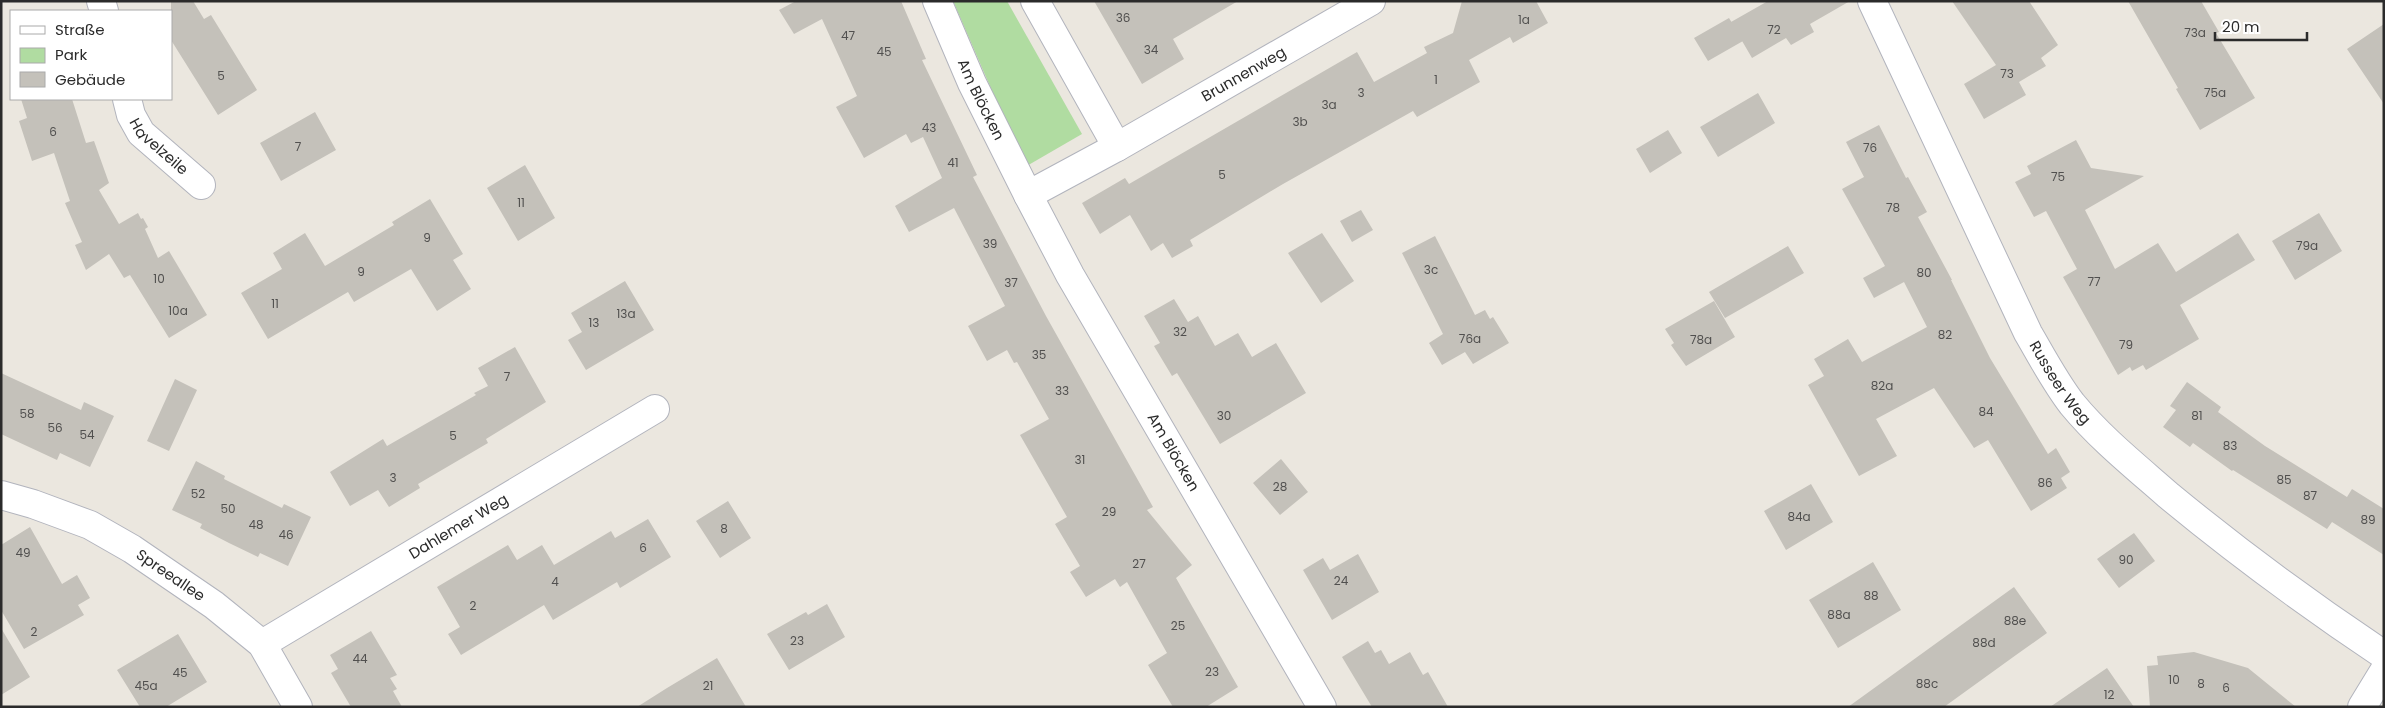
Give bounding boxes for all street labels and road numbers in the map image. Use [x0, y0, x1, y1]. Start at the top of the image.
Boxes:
street label: Brunnenweg [1197, 41, 1289, 106]
street label: Am Blöcken [953, 56, 1010, 144]
street label: Havelzeile [125, 114, 193, 179]
street label: Russeer Weg [2025, 337, 2096, 429]
street label: Am Blöcken [1143, 409, 1205, 495]
street label: Dahlemer Weg [405, 488, 512, 564]
street label: Spreeallee [132, 544, 209, 606]

